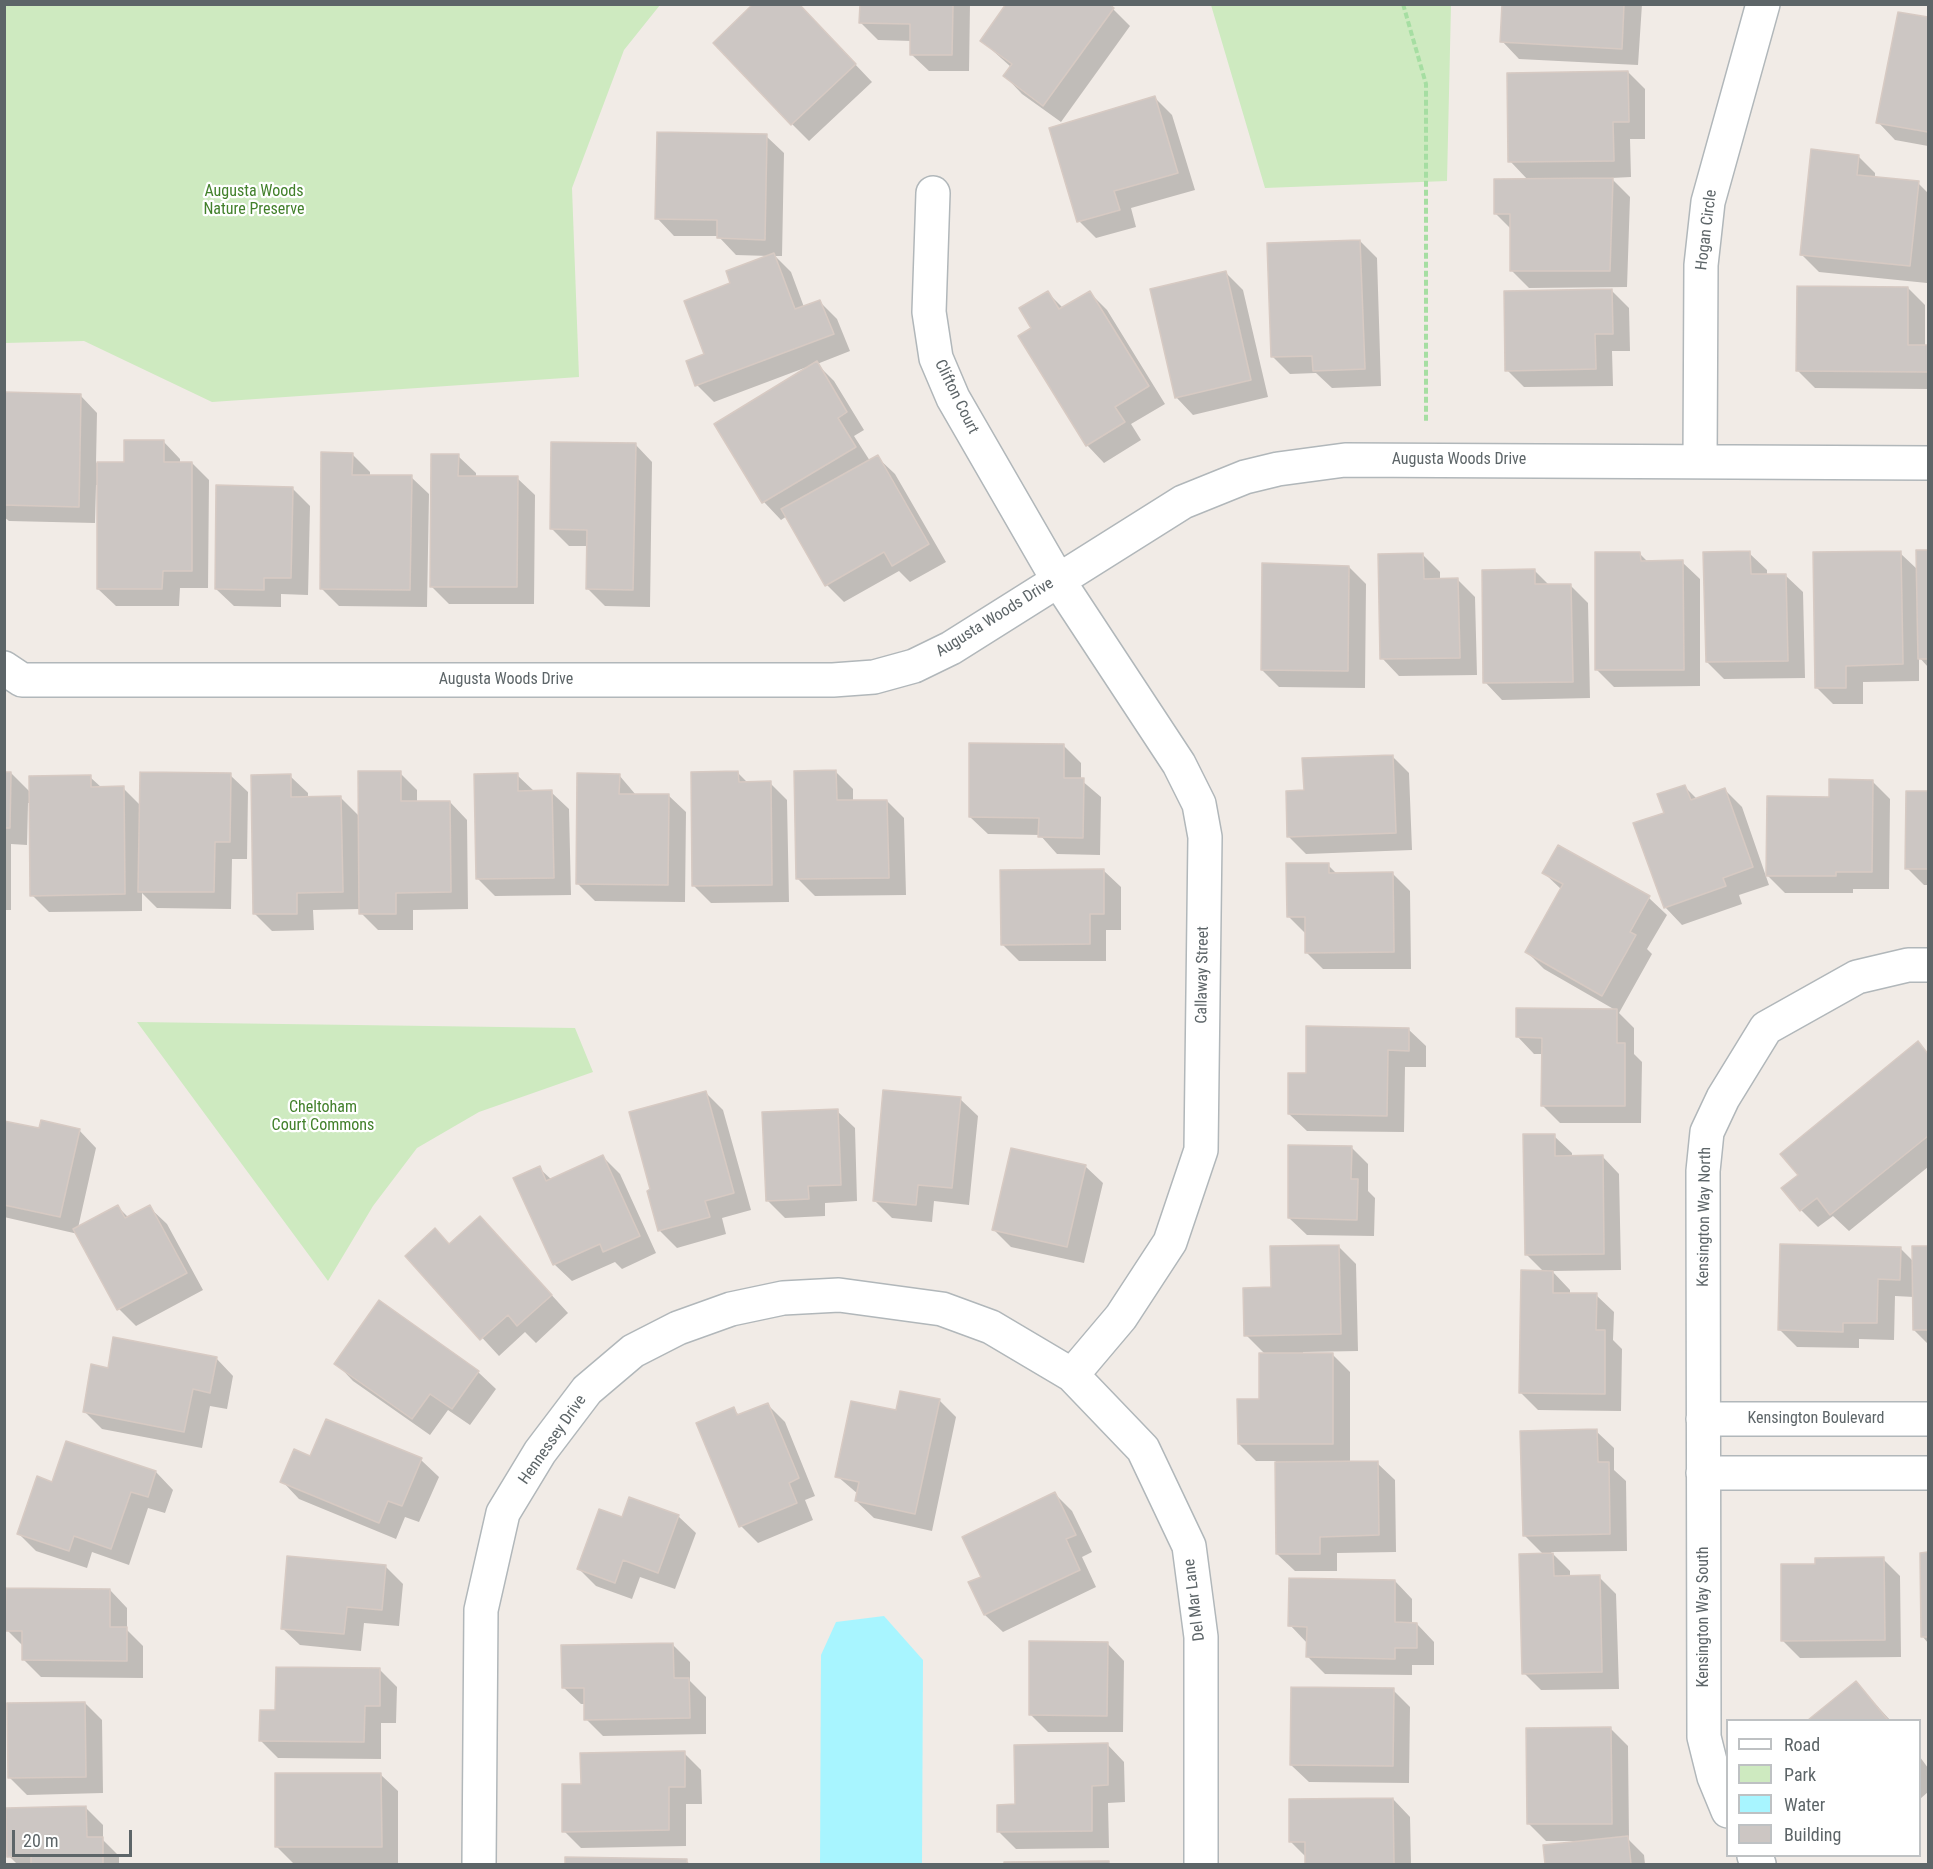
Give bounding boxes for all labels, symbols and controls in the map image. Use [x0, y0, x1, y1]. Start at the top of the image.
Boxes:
park label: Augusta Woods Nature Preserve [203, 182, 305, 220]
street label: Hogan Circle [1693, 189, 1721, 271]
street label: Clifton Court [930, 357, 982, 437]
street label: Augusta Woods Drive [1392, 450, 1526, 470]
street label: Augusta Woods Drive [933, 574, 1057, 662]
street label: Augusta Woods Drive [439, 670, 573, 690]
street label: Callaway Street [1193, 926, 1213, 1024]
park label: Cheltoham Court Commons [272, 1098, 374, 1136]
street label: Kensington Way North [1694, 1147, 1716, 1287]
street label: Hennessey Drive [515, 1392, 591, 1488]
street label: Kensington Boulevard [1747, 1409, 1885, 1429]
street label: Kensington Way South [1694, 1547, 1714, 1687]
street label: Del Mar Lane [1180, 1558, 1210, 1642]
legend [1726, 1719, 1921, 1857]
text: Road [1784, 1734, 1820, 1755]
text: Park [1784, 1764, 1816, 1785]
text: Water [1784, 1794, 1825, 1815]
scale bar [15, 1818, 135, 1856]
text: Building [1784, 1824, 1841, 1845]
text: 20 m [23, 1830, 58, 1851]

